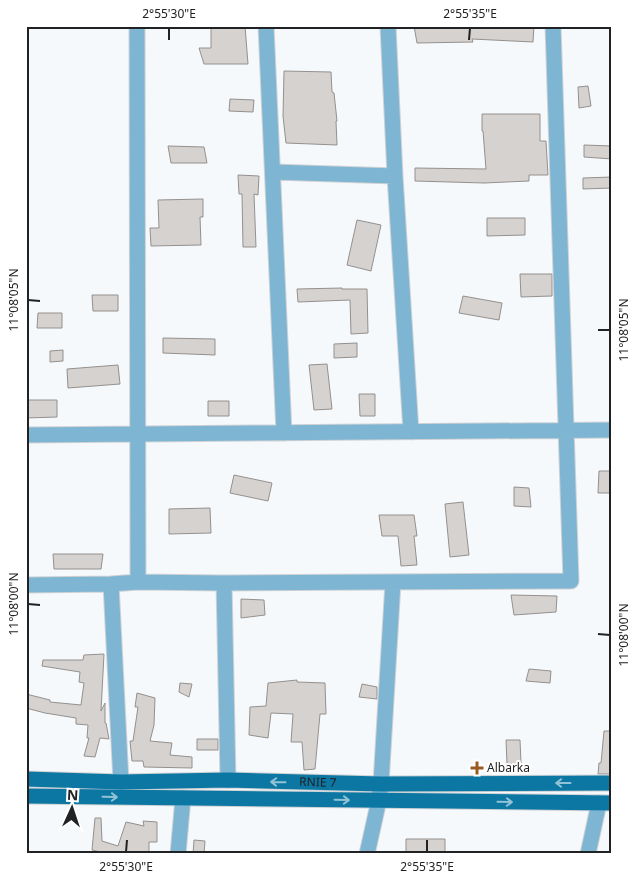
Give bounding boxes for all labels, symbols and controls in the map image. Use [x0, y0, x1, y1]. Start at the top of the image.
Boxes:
text: 2°55'30"E [142, 5, 196, 22]
text: 2°55'35"E [443, 5, 497, 22]
text: 11°08'05"N [5, 268, 22, 332]
text: 11°08'05"N [615, 298, 632, 362]
text: 11°08'00"N [5, 572, 22, 636]
text: 11°08'00"N [615, 603, 632, 667]
place label: Albarka [487, 759, 530, 776]
marker: Albarka [471, 762, 483, 774]
street label: RNIE 7 [299, 773, 337, 791]
one-way arrow [270, 777, 286, 786]
one-way arrow [555, 778, 572, 788]
north arrow [48, 782, 98, 832]
text: N [67, 785, 79, 804]
one-way arrow [102, 792, 118, 802]
one-way arrow [334, 795, 350, 805]
one-way arrow [496, 797, 513, 807]
text: 2°55'30"E [99, 858, 153, 875]
text: 2°55'35"E [400, 858, 454, 875]

